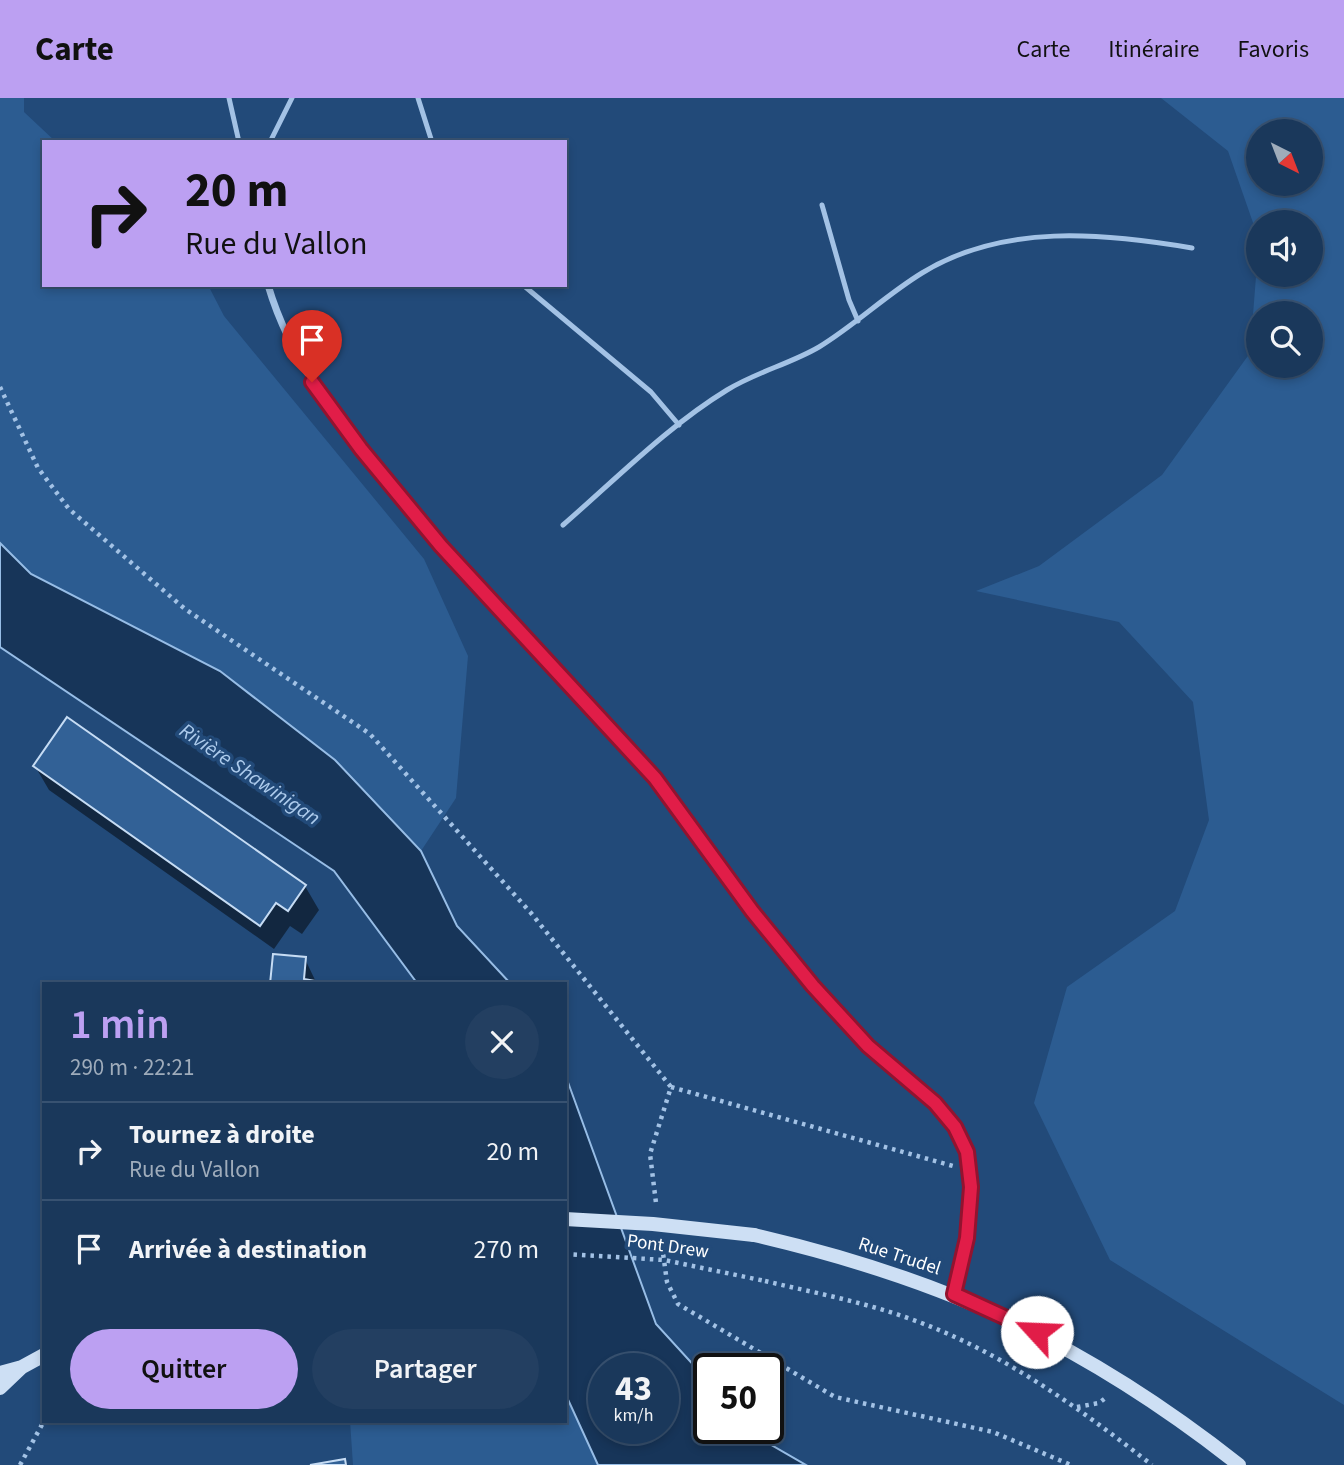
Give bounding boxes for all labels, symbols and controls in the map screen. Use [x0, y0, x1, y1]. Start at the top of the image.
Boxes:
text: Carte [35, 26, 114, 73]
text: Carte [1016, 32, 1070, 67]
text: Itinéraire [1108, 32, 1199, 67]
text: Favoris [1237, 32, 1309, 67]
north arrow [1246, 119, 1323, 196]
map controls [1246, 119, 1323, 378]
text: 20 m [185, 156, 289, 226]
icon: right [70, 168, 161, 259]
button: sound [1246, 210, 1323, 287]
text: Rue du Vallon [185, 221, 368, 267]
button: search [1246, 301, 1323, 378]
pin [282, 310, 342, 382]
icon: arrive [293, 321, 331, 359]
water label: Rivière Shawinigan [173, 716, 327, 832]
text: 1 min [70, 995, 170, 1055]
button: close [465, 1005, 539, 1079]
text: 290 m · 22:21 [70, 1051, 194, 1084]
text: Tournez à droite [129, 1116, 315, 1153]
icon: right [70, 1132, 108, 1170]
text: 20 m [486, 1133, 539, 1170]
text: Rue du Vallon [129, 1153, 260, 1186]
street label: Pont Drew [625, 1227, 711, 1266]
icon: arrive [70, 1230, 108, 1268]
street label: Rue Trudel [855, 1230, 944, 1283]
text: Arrivée à destination [129, 1231, 367, 1268]
text: 270 m [473, 1231, 539, 1268]
position arrow [1000, 1295, 1074, 1369]
button: Quitter [70, 1329, 298, 1409]
button: Partager [312, 1329, 539, 1409]
speed limit sign: 50 [693, 1353, 784, 1444]
text: 43 [615, 1364, 652, 1414]
text: km/h [614, 1403, 653, 1428]

